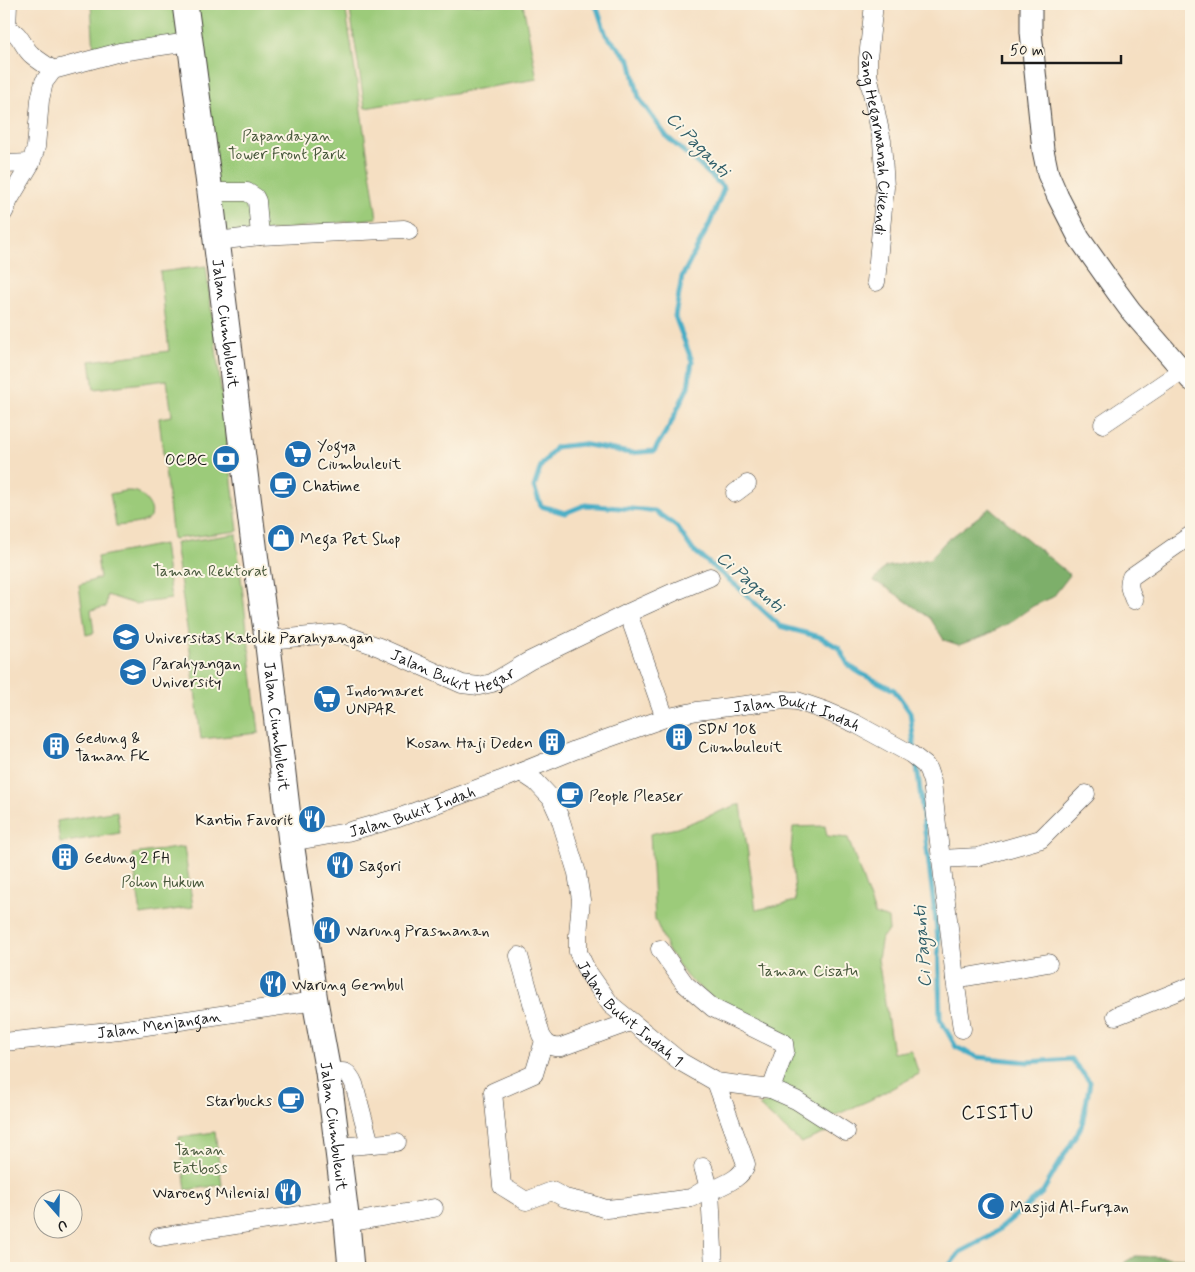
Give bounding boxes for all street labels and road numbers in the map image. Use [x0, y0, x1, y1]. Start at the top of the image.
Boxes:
street label: Gang Hegarmanah Cikendi [856, 49, 894, 236]
street label: Jalan Ciumbuleuit [206, 258, 243, 390]
street label: Jalan Bukit Hegar [387, 645, 520, 699]
street label: Jalan Ciumbuleuit [258, 660, 294, 793]
street label: Jalan Bukit Indah [732, 690, 864, 736]
street label: Jalan Bukit Indah [347, 781, 478, 843]
street label: Jalan Bukit Indah 1 [572, 958, 687, 1072]
street label: Jalan Menjangan [96, 1006, 223, 1044]
street label: Jalan Ciumbuleuit [314, 1060, 352, 1193]

